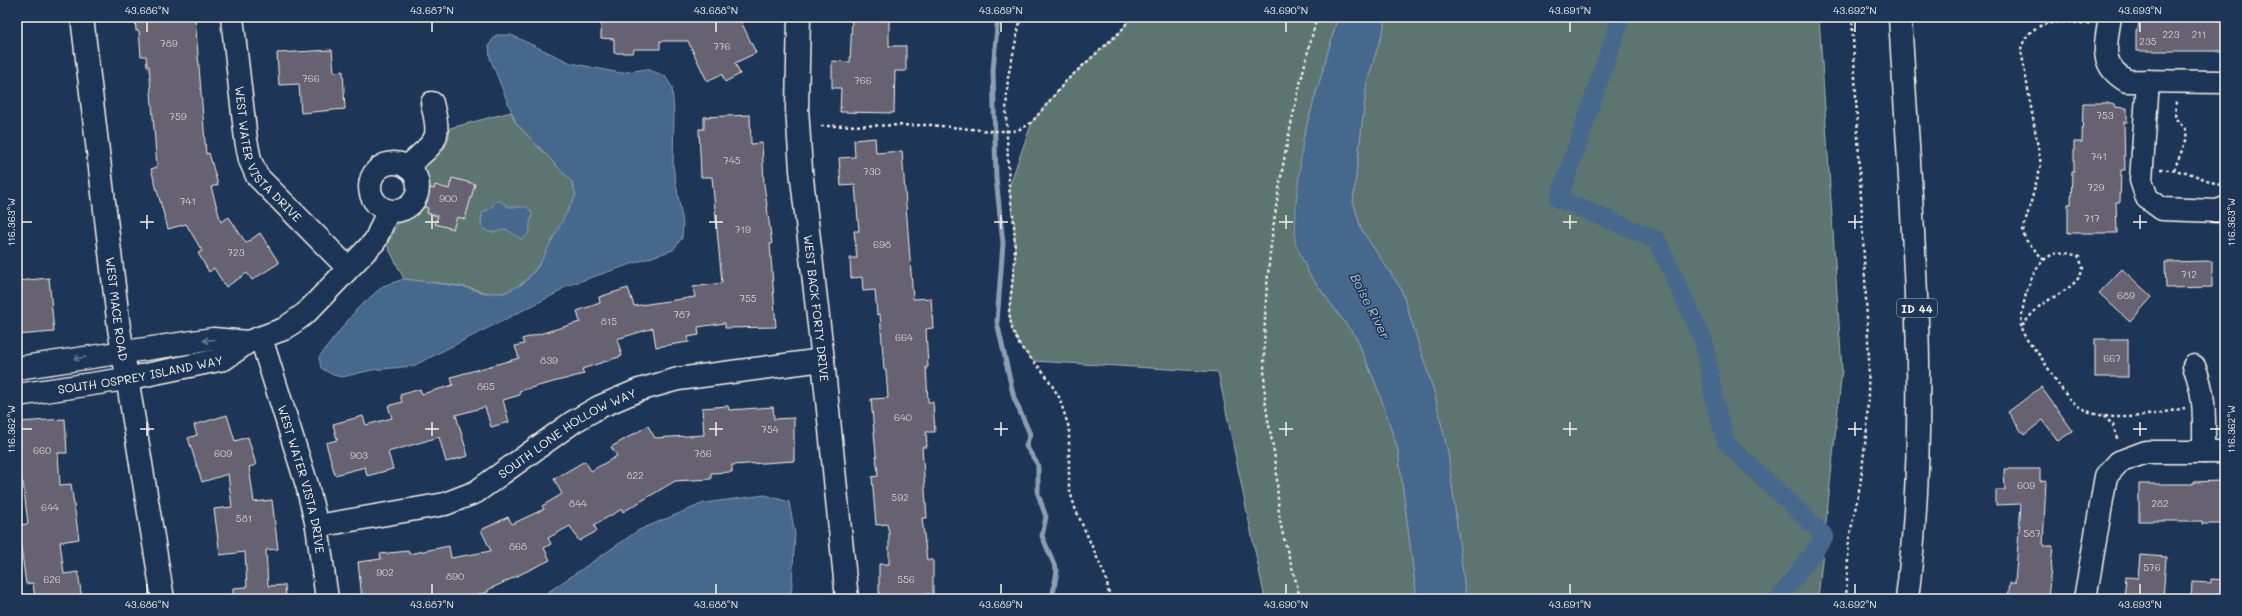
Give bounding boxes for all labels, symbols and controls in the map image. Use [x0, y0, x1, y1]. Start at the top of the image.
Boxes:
text: 43.686°N [125, 3, 169, 17]
text: 43.687°N [410, 3, 454, 17]
text: 43.688°N [694, 3, 738, 17]
text: 43.689°N [979, 3, 1023, 17]
text: 43.690°N [1264, 3, 1308, 17]
text: 43.691°N [1549, 3, 1591, 17]
text: 43.692°N [1833, 3, 1877, 17]
text: 43.693°N [2118, 3, 2162, 17]
house number: 223 [2163, 27, 2180, 41]
house number: 211 [2192, 27, 2206, 41]
house number: 235 [2139, 34, 2157, 48]
house number: 789 [160, 36, 178, 50]
house number: 776 [713, 39, 731, 53]
house number: 766 [302, 71, 320, 85]
house number: 766 [854, 73, 872, 87]
street label: WEST WATER VISTA DRIVE [232, 85, 306, 225]
house number: 753 [2096, 108, 2114, 122]
house number: 759 [169, 109, 187, 123]
house number: 741 [2091, 149, 2107, 163]
house number: 745 [723, 153, 741, 167]
house number: 730 [863, 164, 881, 178]
house number: 729 [2087, 180, 2105, 194]
house number: 900 [439, 191, 457, 205]
house number: 741 [180, 194, 196, 208]
text: 116.363°W [4, 198, 18, 246]
text: 116.363°W [2224, 198, 2238, 246]
house number: 717 [2084, 211, 2100, 225]
house number: 719 [735, 222, 751, 236]
street label: WEST BACK FORTY DRIVE [801, 234, 833, 382]
house number: 698 [873, 237, 891, 251]
house number: 723 [228, 245, 245, 259]
street label: WEST MACE ROAD [103, 256, 132, 362]
house number: 712 [2181, 267, 2197, 281]
water label: Boise River [1347, 270, 1395, 342]
house number: 689 [2117, 288, 2135, 302]
house number: 755 [739, 291, 757, 305]
road number: ID 44 [1897, 299, 1937, 317]
house number: 787 [673, 307, 691, 321]
house number: 815 [601, 314, 617, 328]
house number: 664 [895, 330, 913, 344]
one-way arrow [203, 336, 216, 344]
street label: SOUTH OSPREY ISLAND WAY [57, 351, 224, 397]
house number: 667 [2103, 351, 2121, 365]
house number: 839 [540, 353, 558, 367]
one-way arrow [74, 354, 87, 362]
house number: 865 [477, 379, 495, 393]
street label: SOUTH LONE HOLLOW WAY [495, 384, 638, 482]
street label: WEST WATER VISTA DRIVE [274, 403, 329, 554]
text: 116.362°W [4, 405, 18, 453]
text: 116.362°W [2224, 405, 2238, 453]
house number: 640 [894, 410, 912, 424]
house number: 754 [761, 422, 779, 436]
house number: 660 [33, 443, 51, 457]
house number: 609 [214, 446, 232, 460]
house number: 786 [694, 446, 712, 460]
house number: 903 [350, 448, 368, 462]
house number: 822 [626, 468, 644, 482]
house number: 609 [2017, 478, 2035, 492]
house number: 592 [891, 490, 909, 504]
house number: 844 [569, 496, 587, 510]
house number: 282 [2151, 496, 2169, 510]
house number: 644 [41, 500, 59, 514]
house number: 581 [236, 511, 252, 525]
house number: 587 [2023, 526, 2041, 540]
house number: 868 [509, 539, 527, 553]
house number: 576 [2143, 560, 2161, 574]
house number: 902 [376, 565, 394, 579]
house number: 890 [446, 569, 464, 583]
house number: 626 [43, 572, 61, 586]
house number: 556 [897, 572, 915, 586]
text: 43.686°N [125, 597, 169, 611]
text: 43.687°N [410, 597, 454, 611]
text: 43.688°N [694, 597, 738, 611]
text: 43.689°N [979, 597, 1023, 611]
text: 43.690°N [1264, 597, 1308, 611]
text: 43.691°N [1549, 597, 1591, 611]
text: 43.692°N [1833, 597, 1877, 611]
text: 43.693°N [2118, 597, 2162, 611]

